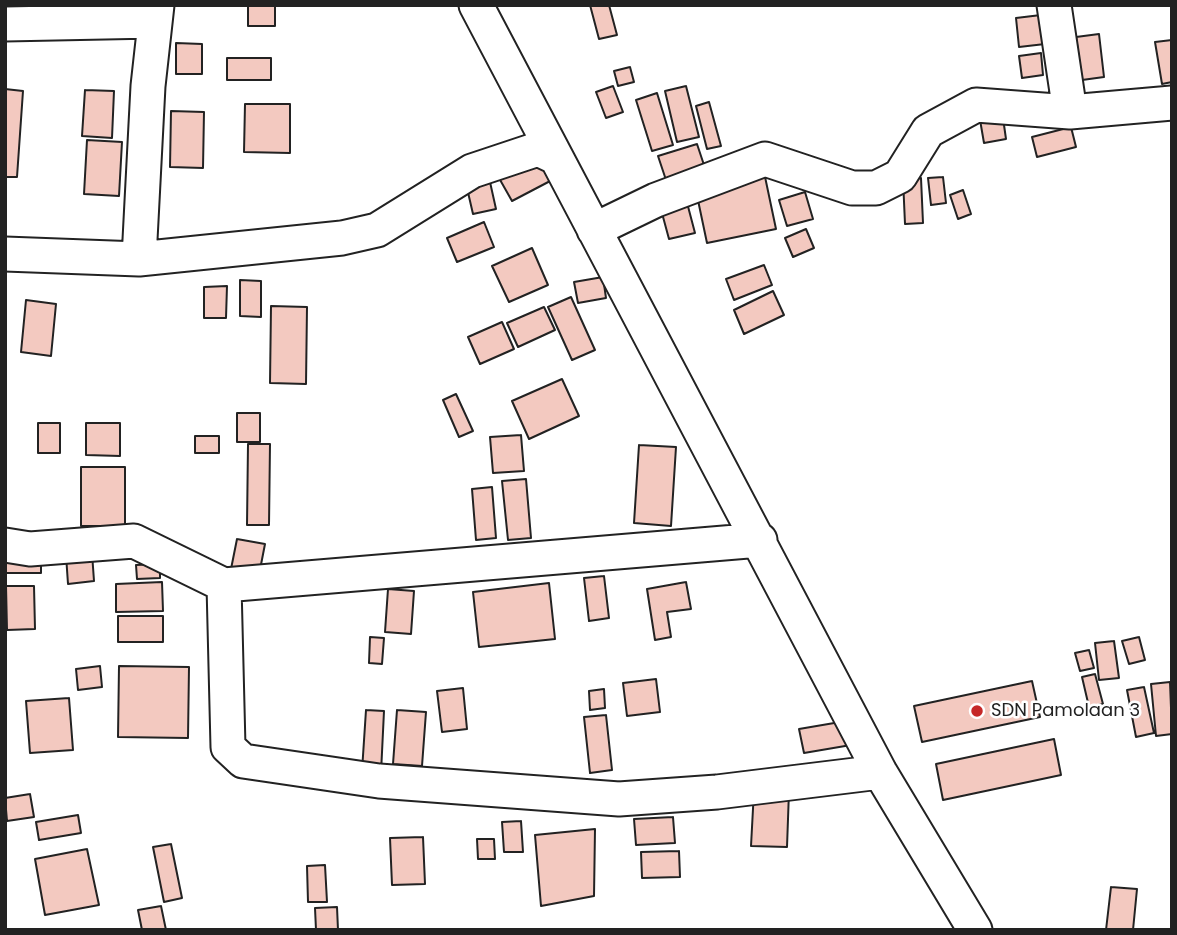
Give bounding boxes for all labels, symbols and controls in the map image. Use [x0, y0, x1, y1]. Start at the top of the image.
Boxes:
place label: SDN Pamolaan 3 [991, 700, 1140, 722]
marker: SDN Pamolaan 3 [969, 703, 985, 719]

